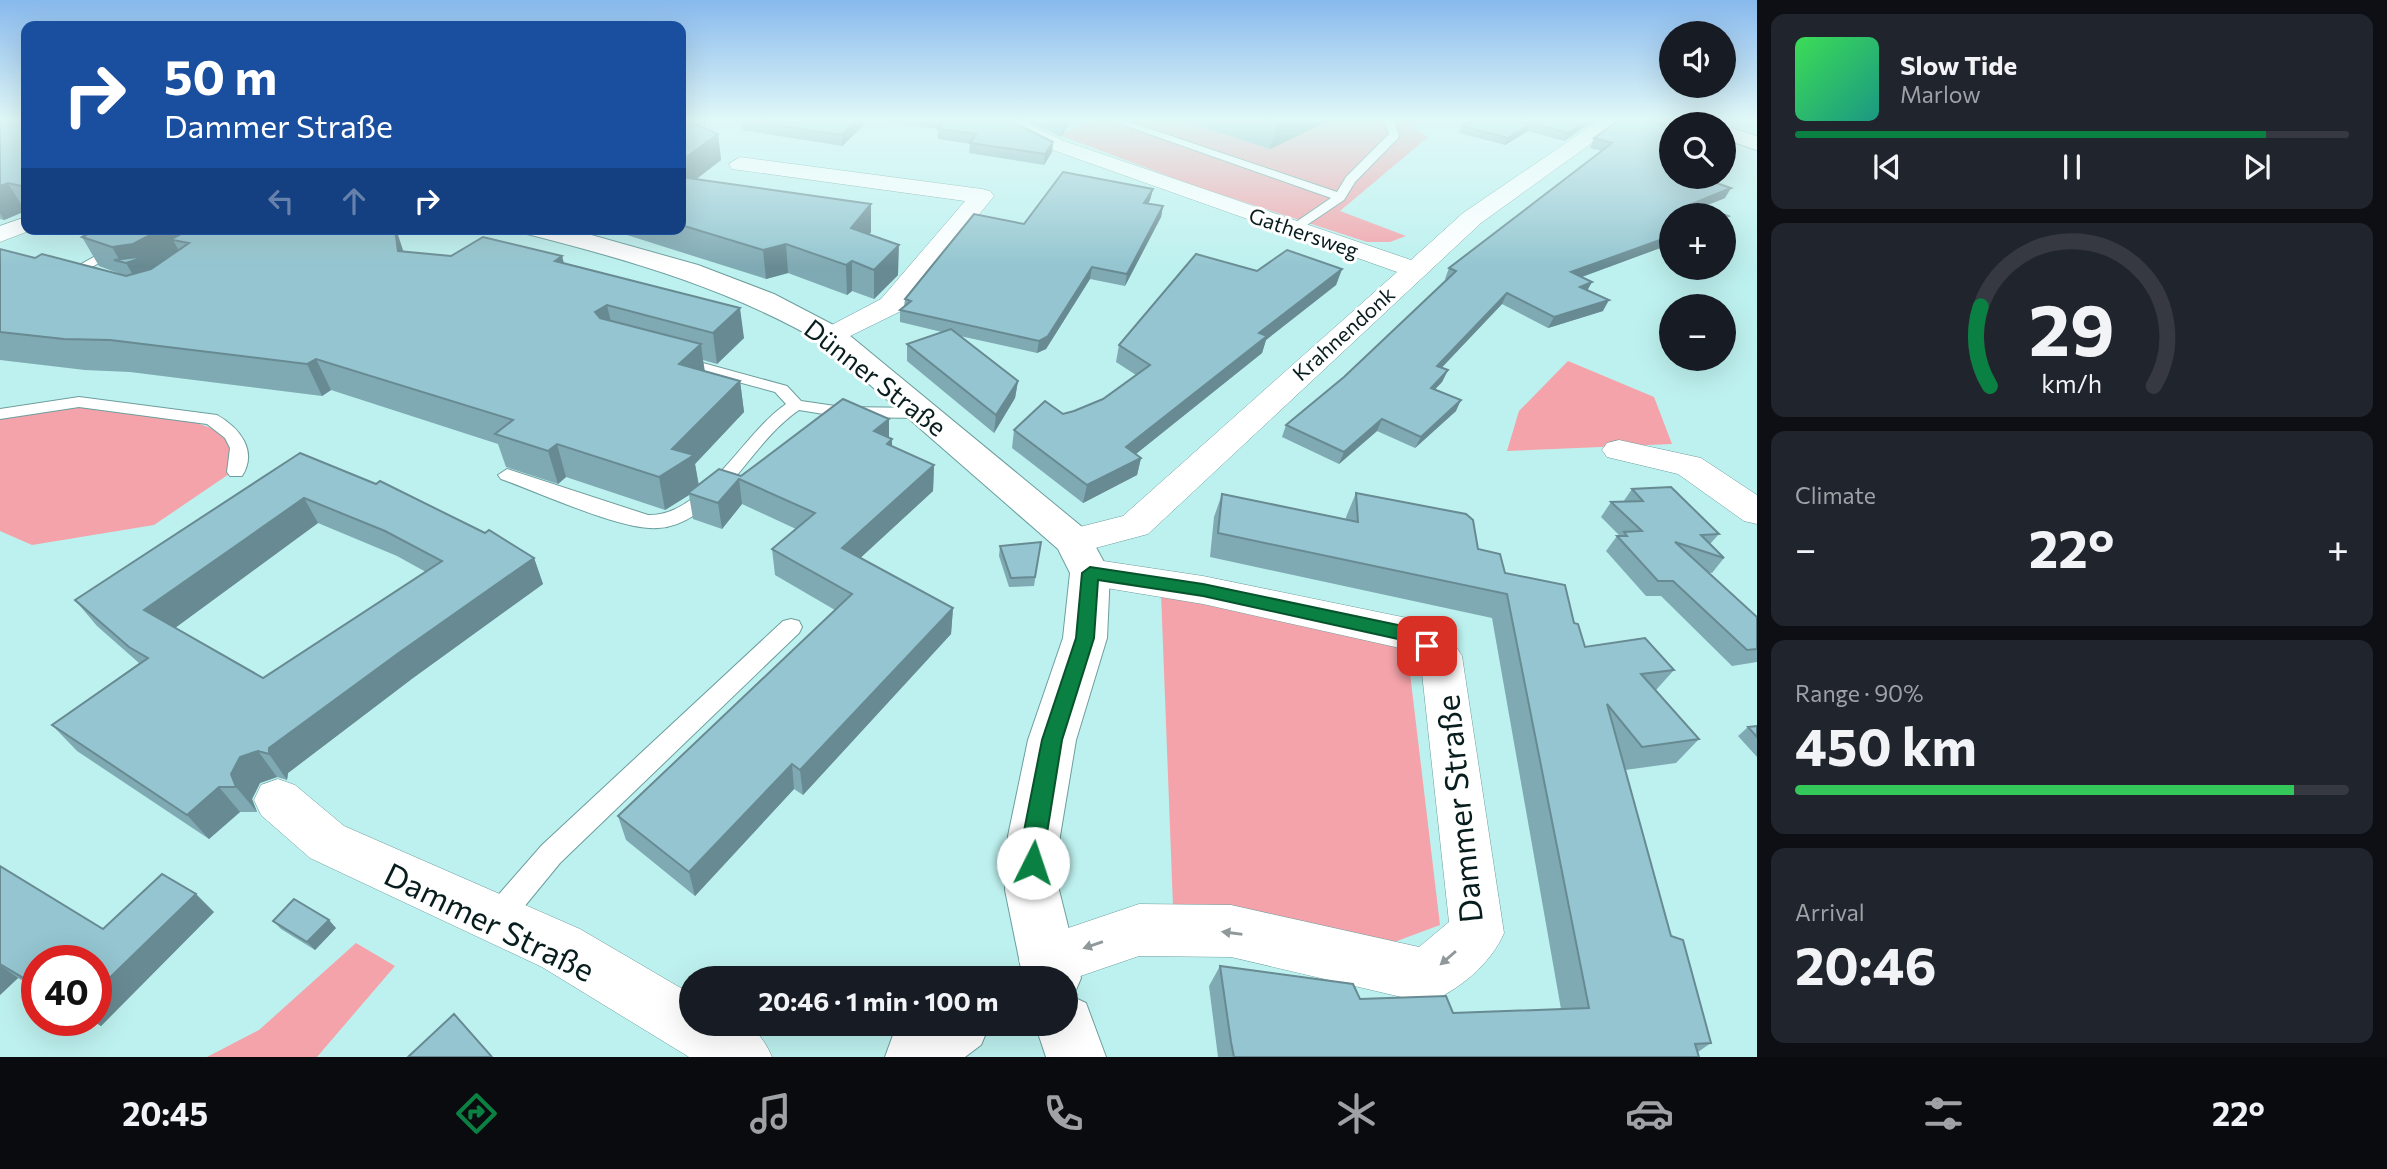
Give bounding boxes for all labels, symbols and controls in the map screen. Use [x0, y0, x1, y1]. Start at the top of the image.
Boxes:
map controls [1659, 21, 1736, 371]
button: sound [1659, 21, 1736, 98]
text: 50 m [164, 45, 277, 105]
icon: right [49, 49, 140, 140]
text: Slow Tide [1900, 49, 2017, 80]
text: Marlow [1900, 80, 1981, 108]
text: Dammer Straße [164, 105, 393, 145]
button: search [1659, 112, 1736, 189]
icon: previous [1868, 148, 1906, 186]
icon: pause [2053, 148, 2091, 186]
icon: next [2238, 148, 2276, 186]
icon: left [262, 182, 300, 220]
icon: ahead [335, 182, 373, 220]
icon: right [408, 182, 446, 220]
street label: Gathersweg [1246, 202, 1362, 262]
button: + [1659, 203, 1736, 280]
street label: Krahnendonk [1287, 281, 1399, 385]
text: 29 [2029, 282, 2115, 371]
button: − [1659, 294, 1736, 371]
street label: Dünner Straße [799, 312, 953, 442]
text: km/h [2042, 368, 2102, 398]
text: Climate [1795, 481, 1876, 509]
text: 22° [2029, 515, 2114, 579]
text: − [1795, 524, 1817, 571]
text: + [2327, 524, 2349, 571]
pin [1397, 616, 1457, 676]
icon: arrive [1408, 627, 1446, 665]
text: Range · 90% [1795, 679, 1923, 707]
street label: Dammer Straße [1426, 693, 1490, 925]
text: 450 km [1795, 713, 1977, 777]
position arrow [996, 826, 1070, 900]
street label: Dammer Straße [378, 853, 602, 989]
text: Arrival [1795, 898, 1865, 926]
one-way arrow [1221, 927, 1243, 938]
text: 20:46 [1795, 932, 1937, 996]
one-way arrow [1082, 941, 1103, 951]
speed limit sign: 40 [21, 945, 112, 1036]
one-way arrow [1439, 950, 1457, 966]
text: 20:46 · 1 min · 100 m [758, 985, 999, 1016]
icon: directions [452, 1089, 501, 1138]
icon: music [746, 1089, 795, 1138]
icon: phone [1039, 1089, 1088, 1138]
icon: climate [1332, 1089, 1381, 1138]
icon: car [1625, 1089, 1674, 1138]
icon: filters [1919, 1089, 1968, 1138]
text: 20:45 [122, 1093, 208, 1133]
text: 22° [2212, 1093, 2265, 1133]

